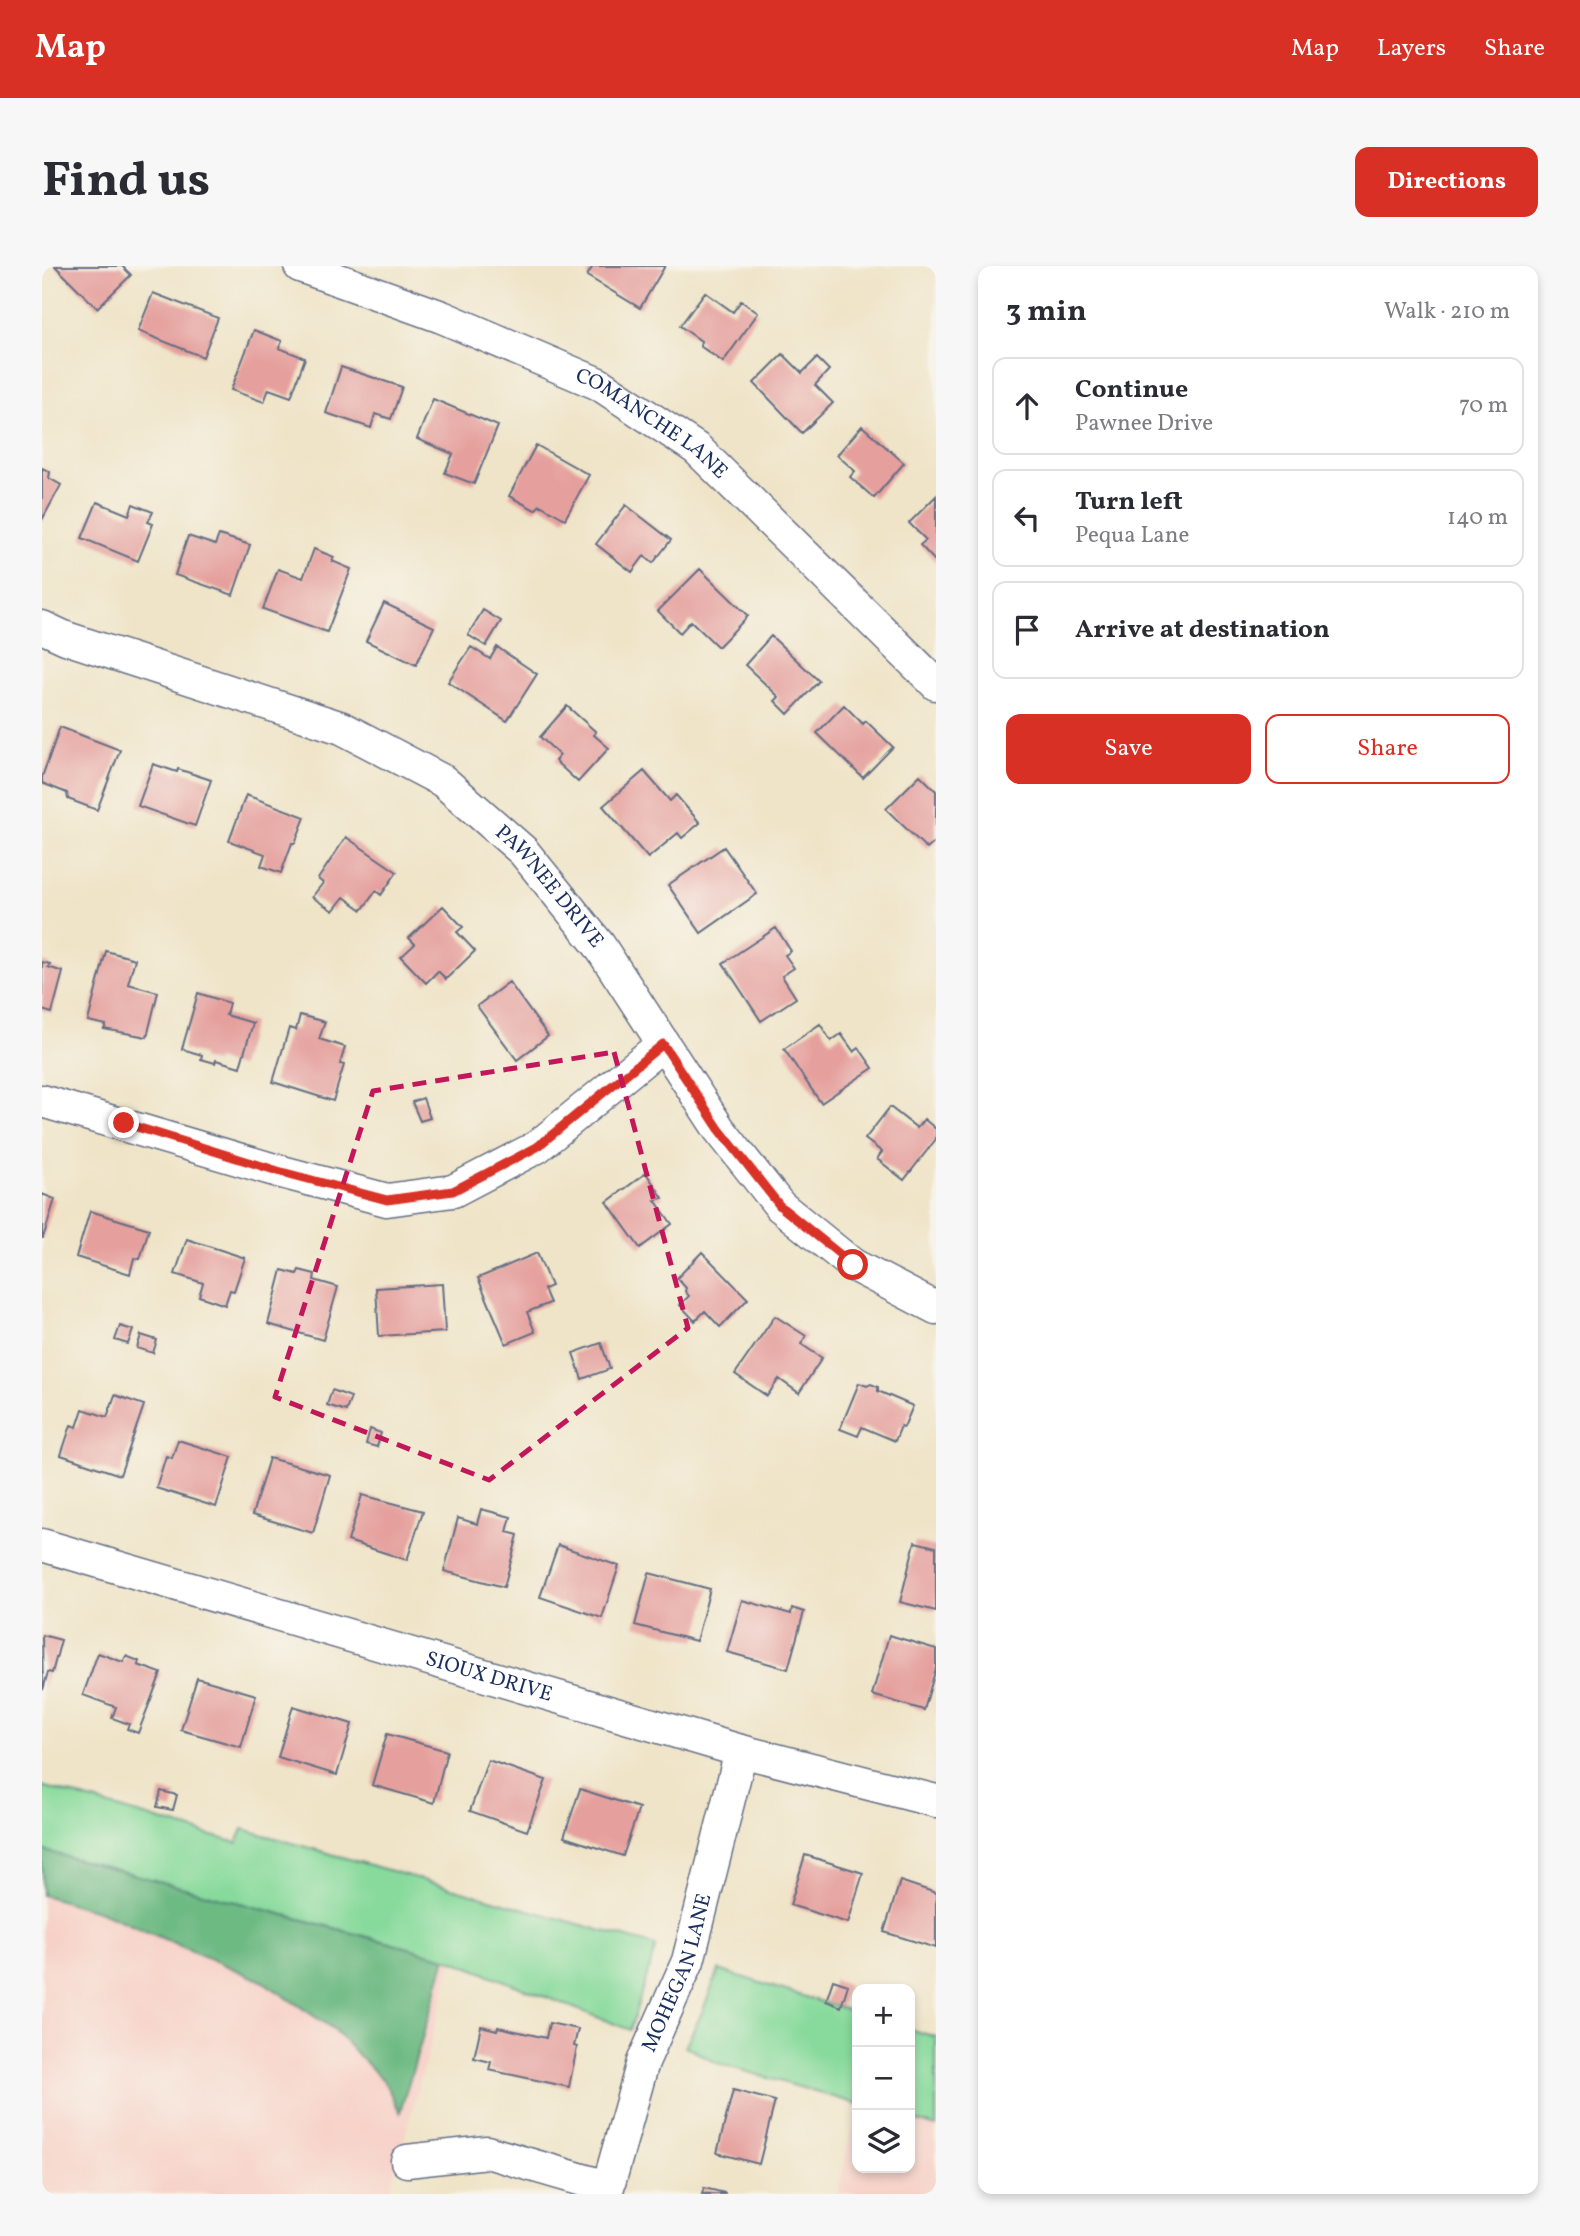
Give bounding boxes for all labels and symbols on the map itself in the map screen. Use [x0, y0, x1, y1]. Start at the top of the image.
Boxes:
street label: COMANCHE LANE [571, 361, 734, 486]
street label: PAWNEE DRIVE [489, 818, 610, 954]
route end [108, 1107, 139, 1138]
route start [837, 1249, 868, 1280]
street label: SIOUX DRIVE [422, 1644, 556, 1709]
street label: MOHEGAN LANE [635, 1890, 719, 2057]

